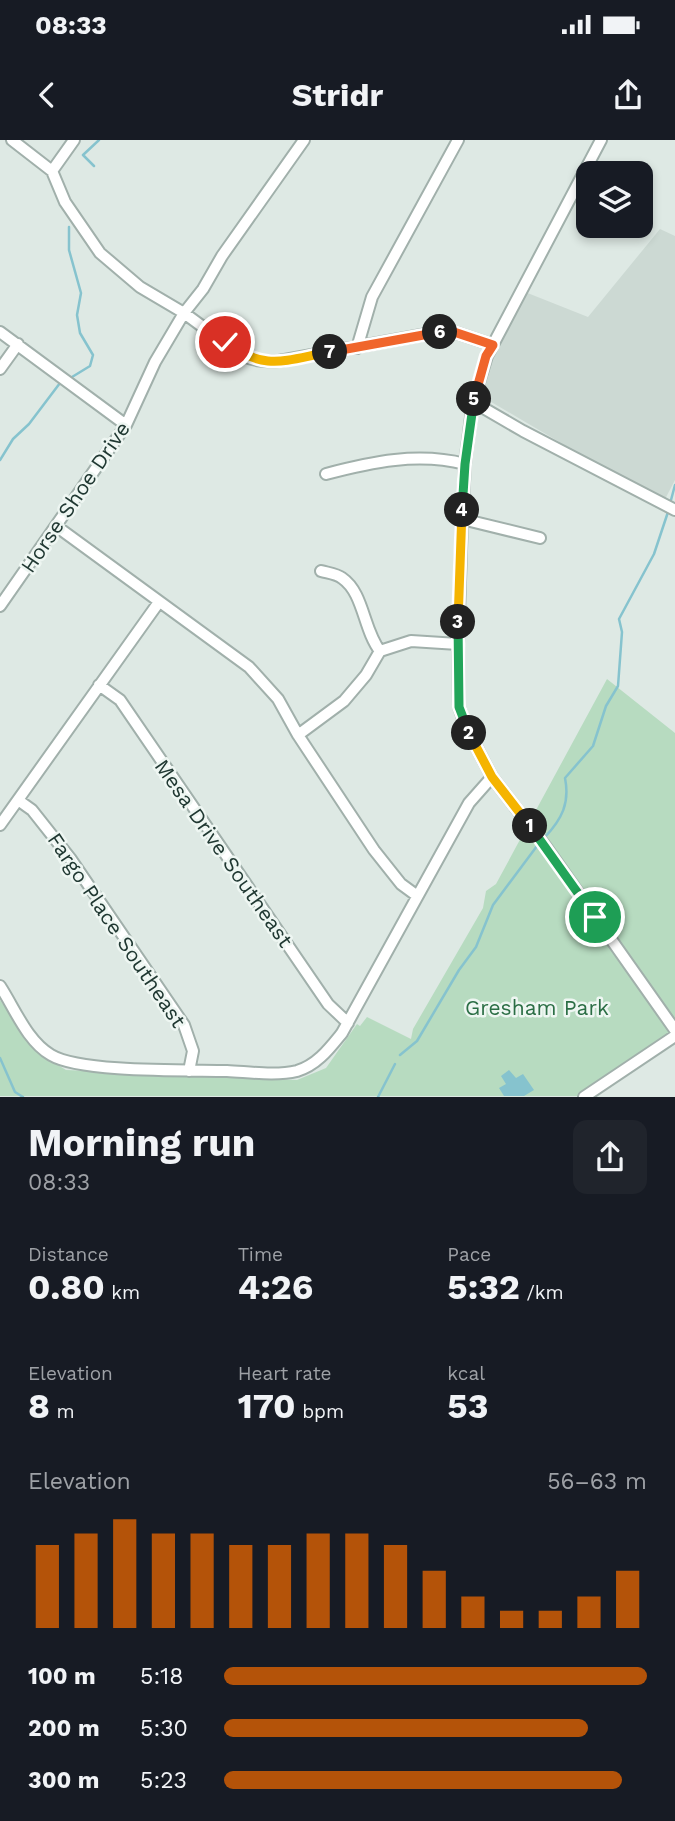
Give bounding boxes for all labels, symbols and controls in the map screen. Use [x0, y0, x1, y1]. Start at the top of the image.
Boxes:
text: 08:33 [35, 10, 107, 40]
icon: back [28, 76, 66, 114]
text: Stridr [292, 76, 383, 114]
icon: share [609, 76, 647, 114]
map controls [576, 161, 653, 238]
button: layers [576, 161, 653, 238]
pin [195, 312, 255, 372]
pin: 6 [422, 314, 458, 350]
text: 6 [434, 320, 445, 343]
icon: check [206, 323, 244, 361]
pin: 7 [312, 334, 348, 370]
text: 7 [324, 340, 335, 363]
pin: 5 [456, 382, 491, 416]
text: 5 [468, 387, 479, 410]
street label: Horse Shoe Drive [15, 417, 135, 577]
pin: 4 [444, 492, 480, 528]
text: 4 [455, 498, 468, 521]
pin: 3 [440, 604, 476, 640]
text: 3 [452, 610, 463, 633]
pin: 2 [452, 716, 486, 750]
text: 2 [463, 721, 474, 744]
street label: Mesa Drive Southeast [150, 754, 298, 952]
pin: 1 [512, 808, 548, 844]
text: 1 [525, 814, 534, 837]
street label: Fargo Place Southeast [42, 828, 192, 1032]
pin [565, 887, 625, 947]
icon: arrive [576, 898, 614, 936]
park label: Gresham Park [465, 995, 609, 1020]
button: share [573, 1120, 647, 1194]
text: Morning run [28, 1121, 255, 1165]
text: 08:33 [28, 1169, 90, 1196]
text: Distance [28, 1243, 109, 1266]
text: Time [238, 1243, 283, 1266]
text: Pace [447, 1243, 491, 1266]
text: 0.80 [28, 1266, 105, 1308]
text: 4:26 [238, 1266, 313, 1308]
text: 5:32 [447, 1266, 520, 1308]
text: km [105, 1281, 140, 1304]
text: /km [520, 1281, 564, 1304]
text: Elevation [28, 1362, 113, 1385]
text: Heart rate [238, 1362, 332, 1385]
text: kcal [447, 1362, 485, 1385]
text: 8 [28, 1385, 50, 1427]
text: 170 [238, 1385, 296, 1427]
text: 53 [447, 1385, 489, 1427]
text: m [50, 1400, 75, 1423]
text: bpm [296, 1400, 344, 1423]
text: Elevation [28, 1468, 131, 1495]
text: 56–63 m [547, 1468, 647, 1495]
text: 100 m [28, 1663, 96, 1690]
text: 5:18 [140, 1663, 183, 1690]
text: 200 m [28, 1715, 100, 1742]
text: 5:30 [140, 1715, 188, 1742]
text: 300 m [28, 1767, 99, 1794]
text: 5:23 [140, 1767, 187, 1794]

